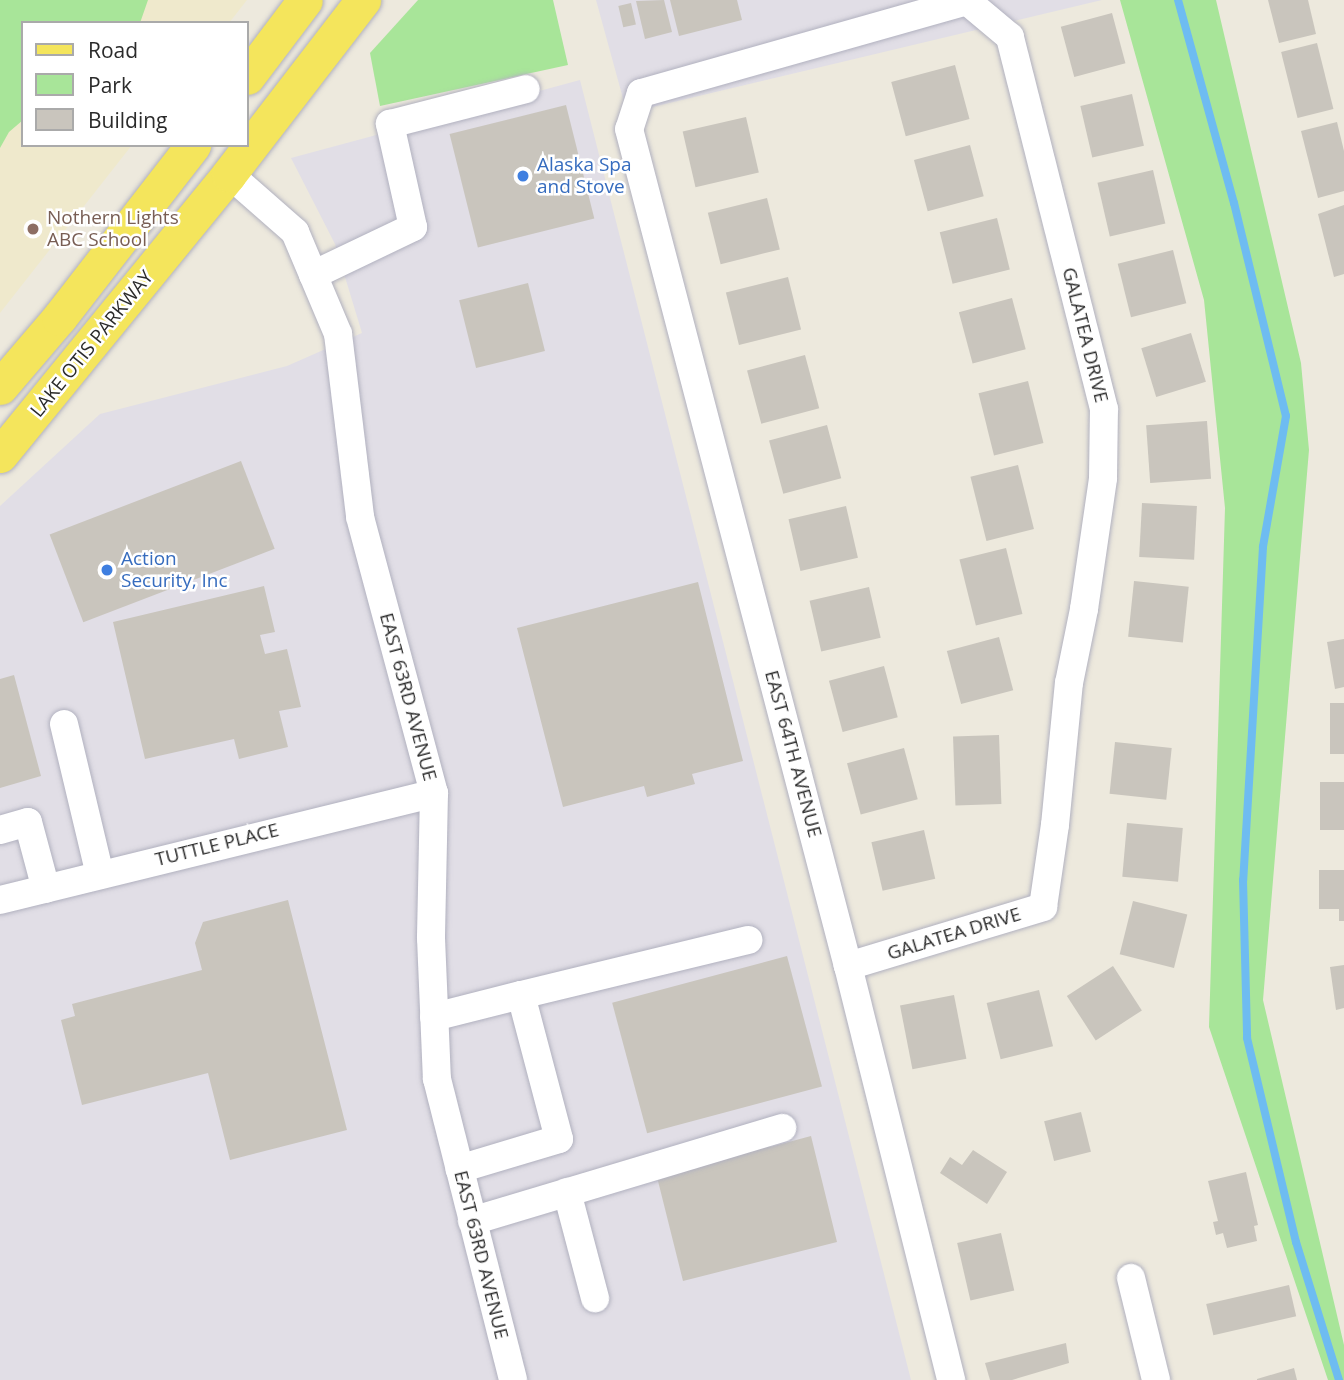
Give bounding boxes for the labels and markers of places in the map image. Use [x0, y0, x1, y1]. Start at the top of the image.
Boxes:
place label: Alaska Spa and Stove [537, 154, 631, 198]
marker: Alaska Spa and Stove [515, 168, 531, 184]
place label: Nothern Lights ABC School [47, 207, 179, 251]
marker: Nothern Lights ABC School [25, 221, 41, 237]
place label: Action Security, Inc [121, 548, 228, 592]
marker: Action Security, Inc [99, 562, 115, 578]

